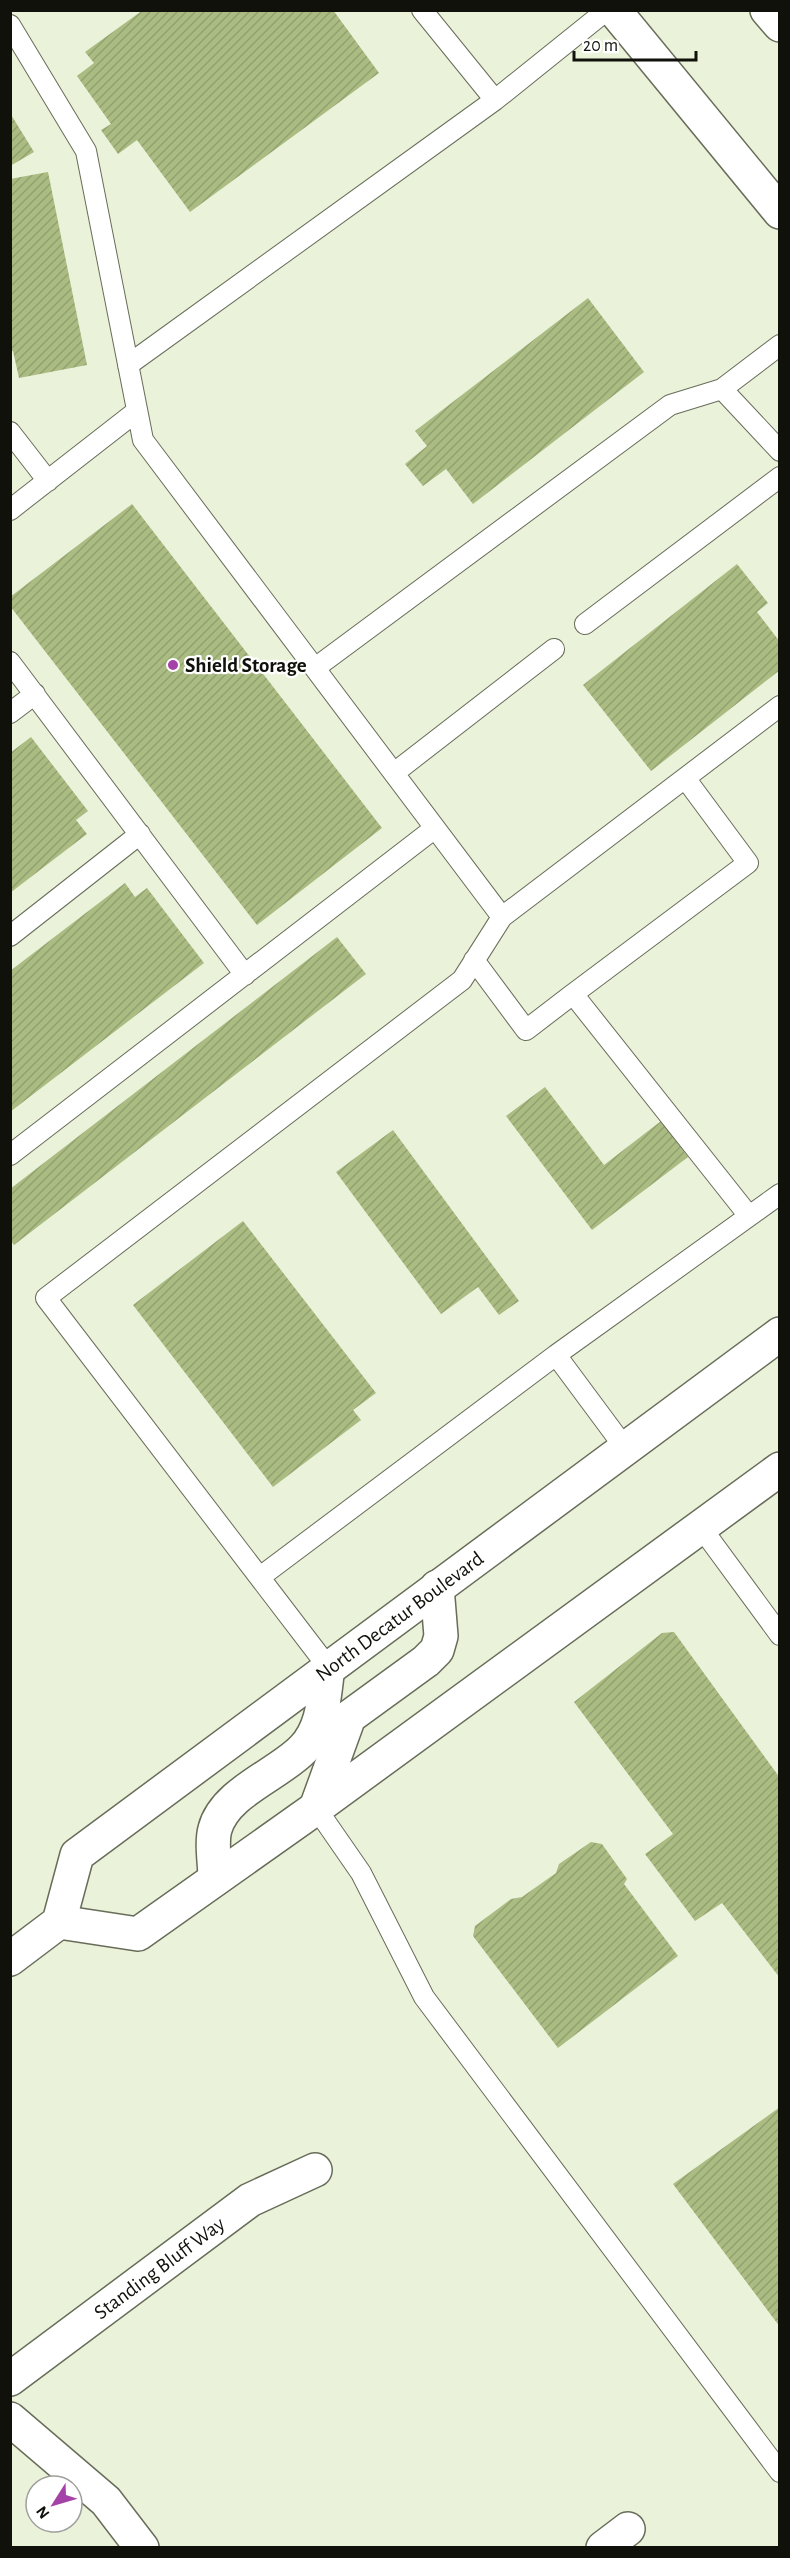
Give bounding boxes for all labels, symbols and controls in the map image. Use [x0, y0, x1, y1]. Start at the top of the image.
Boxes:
scale bar [574, 24, 696, 62]
text: 20 m [583, 37, 618, 55]
place label: Shield Storage [185, 655, 307, 676]
marker: Shield Storage [166, 658, 180, 672]
street label: North Decatur Boulevard [312, 1548, 488, 1685]
street label: Standing Bluff Way [90, 2213, 228, 2323]
north arrow [24, 2474, 84, 2534]
text: N [33, 2503, 53, 2522]

